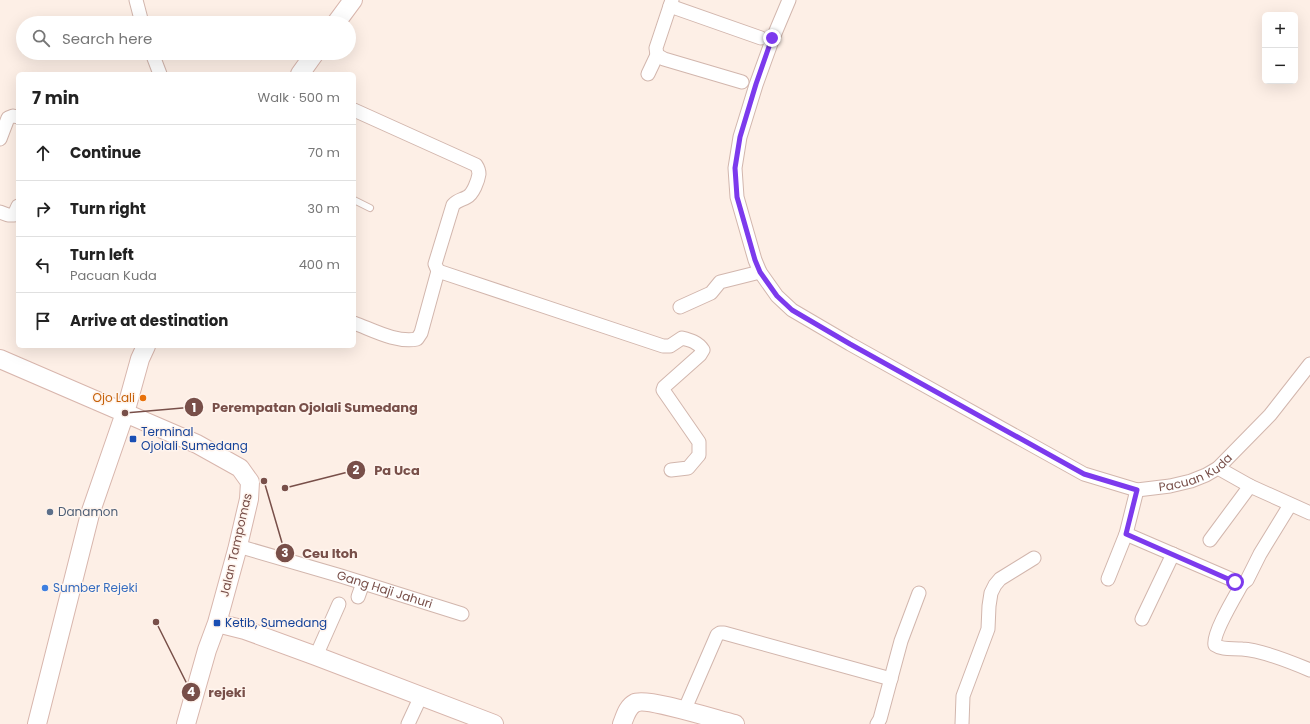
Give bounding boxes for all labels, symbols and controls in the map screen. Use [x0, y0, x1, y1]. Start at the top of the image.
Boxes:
map controls [1262, 12, 1298, 84]
button: + [1262, 12, 1298, 48]
search box [16, 16, 356, 60]
icon: search [30, 27, 52, 49]
text: Search here [62, 28, 152, 49]
route end [763, 29, 781, 47]
button: − [1262, 48, 1298, 84]
text: 7 min [32, 86, 79, 110]
text: Walk · 500 m [258, 88, 340, 107]
icon: ahead [32, 142, 54, 164]
text: Continue [70, 142, 141, 163]
text: 70 m [308, 143, 340, 162]
icon: right [32, 198, 54, 220]
text: Turn right [70, 198, 146, 219]
text: 30 m [307, 199, 340, 218]
text: Turn left [70, 244, 134, 265]
icon: left [32, 254, 54, 276]
text: 400 m [299, 255, 340, 274]
text: Pacuan Kuda [70, 266, 157, 285]
icon: arrive [32, 310, 54, 332]
text: Arrive at destination [70, 310, 228, 331]
place label: Ojo Lali [93, 389, 135, 406]
marker: Ojo Lali [138, 393, 148, 403]
callout: Perempatan Ojolali Sumedang [184, 395, 426, 420]
text: Perempatan Ojolali Sumedang [212, 398, 418, 417]
text: 1 [192, 399, 196, 416]
place label: Terminal Ojolali Sumedang [141, 423, 248, 454]
marker: Terminal Ojolali Sumedang [128, 434, 138, 444]
street label: Pacuan Kuda [1158, 449, 1236, 495]
callout: Pa Uca [346, 458, 428, 483]
text: 2 [353, 461, 360, 478]
text: Pa Uca [374, 461, 420, 480]
street label: Jalan Tampomas [215, 491, 256, 598]
place label: Danamon [58, 503, 118, 520]
marker: Danamon [45, 507, 55, 517]
callout: Ceu Itoh [275, 541, 366, 566]
text: 3 [281, 544, 289, 561]
text: Ceu Itoh [302, 544, 358, 563]
street label: Gang Haji Jahuri [335, 566, 435, 612]
route start [1226, 573, 1244, 591]
place label: Sumber Rejeki [53, 579, 138, 596]
marker: Sumber Rejeki [40, 583, 50, 593]
place label: Ketib, Sumedang [225, 614, 327, 631]
marker: Ketib, Sumedang [212, 618, 222, 628]
callout: rejeki [181, 680, 254, 705]
text: 4 [187, 683, 195, 700]
text: rejeki [208, 683, 246, 702]

